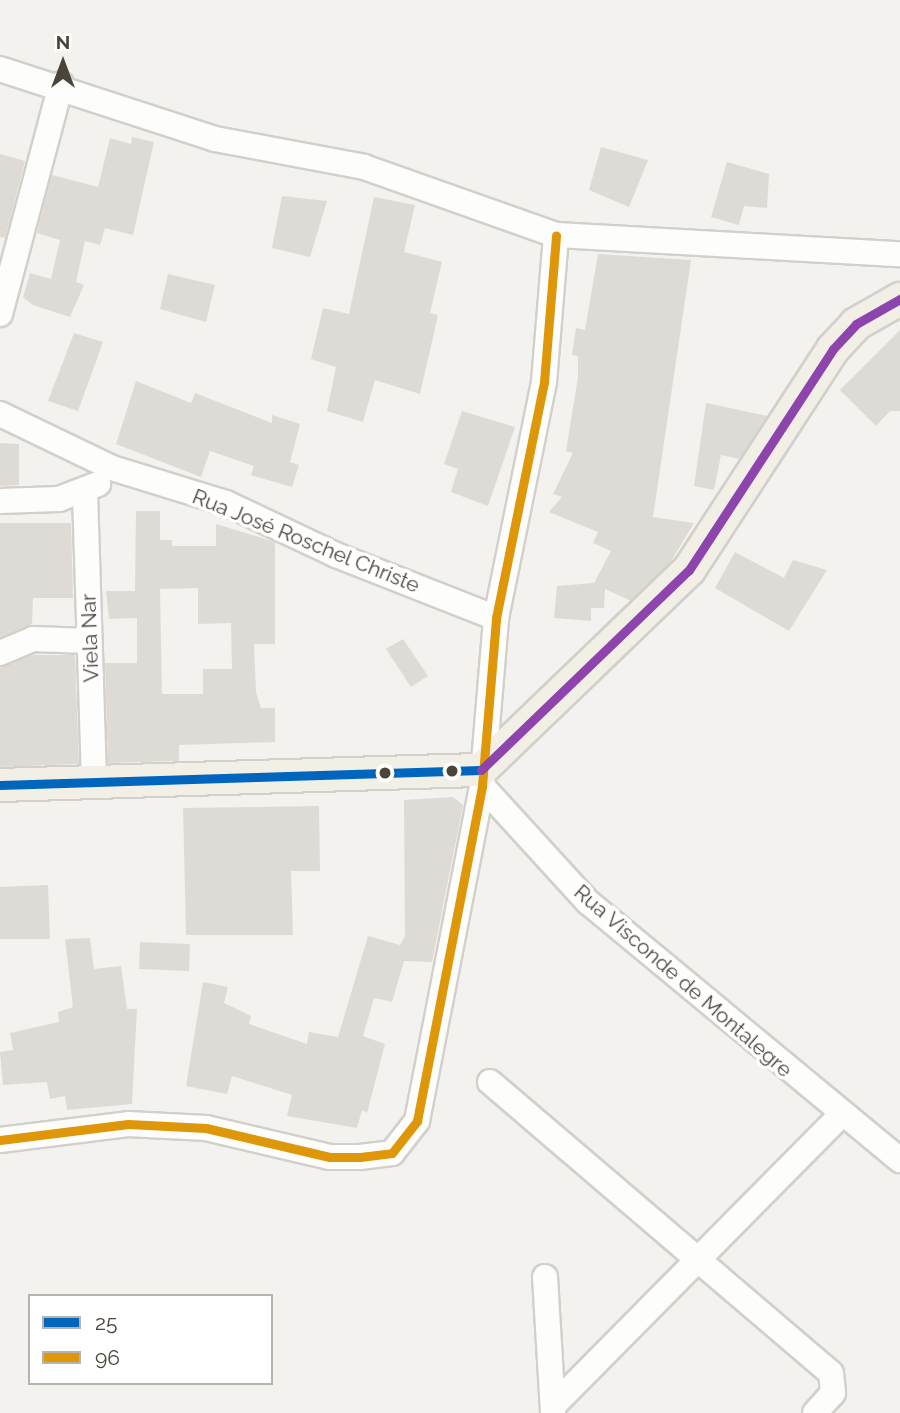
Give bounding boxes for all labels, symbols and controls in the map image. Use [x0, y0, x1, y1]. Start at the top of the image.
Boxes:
north arrow [28, 28, 98, 98]
text: N [56, 31, 70, 53]
street label: Rua José Roschel Christe [188, 484, 424, 598]
street label: Viela Nar [76, 593, 104, 683]
unlabelled marker [445, 764, 459, 778]
unlabelled marker [378, 766, 392, 780]
street label: Rua Visconde de Montalegre [569, 879, 797, 1083]
legend [28, 1294, 273, 1385]
text: 25 [95, 1310, 117, 1335]
text: 96 [95, 1345, 120, 1370]

